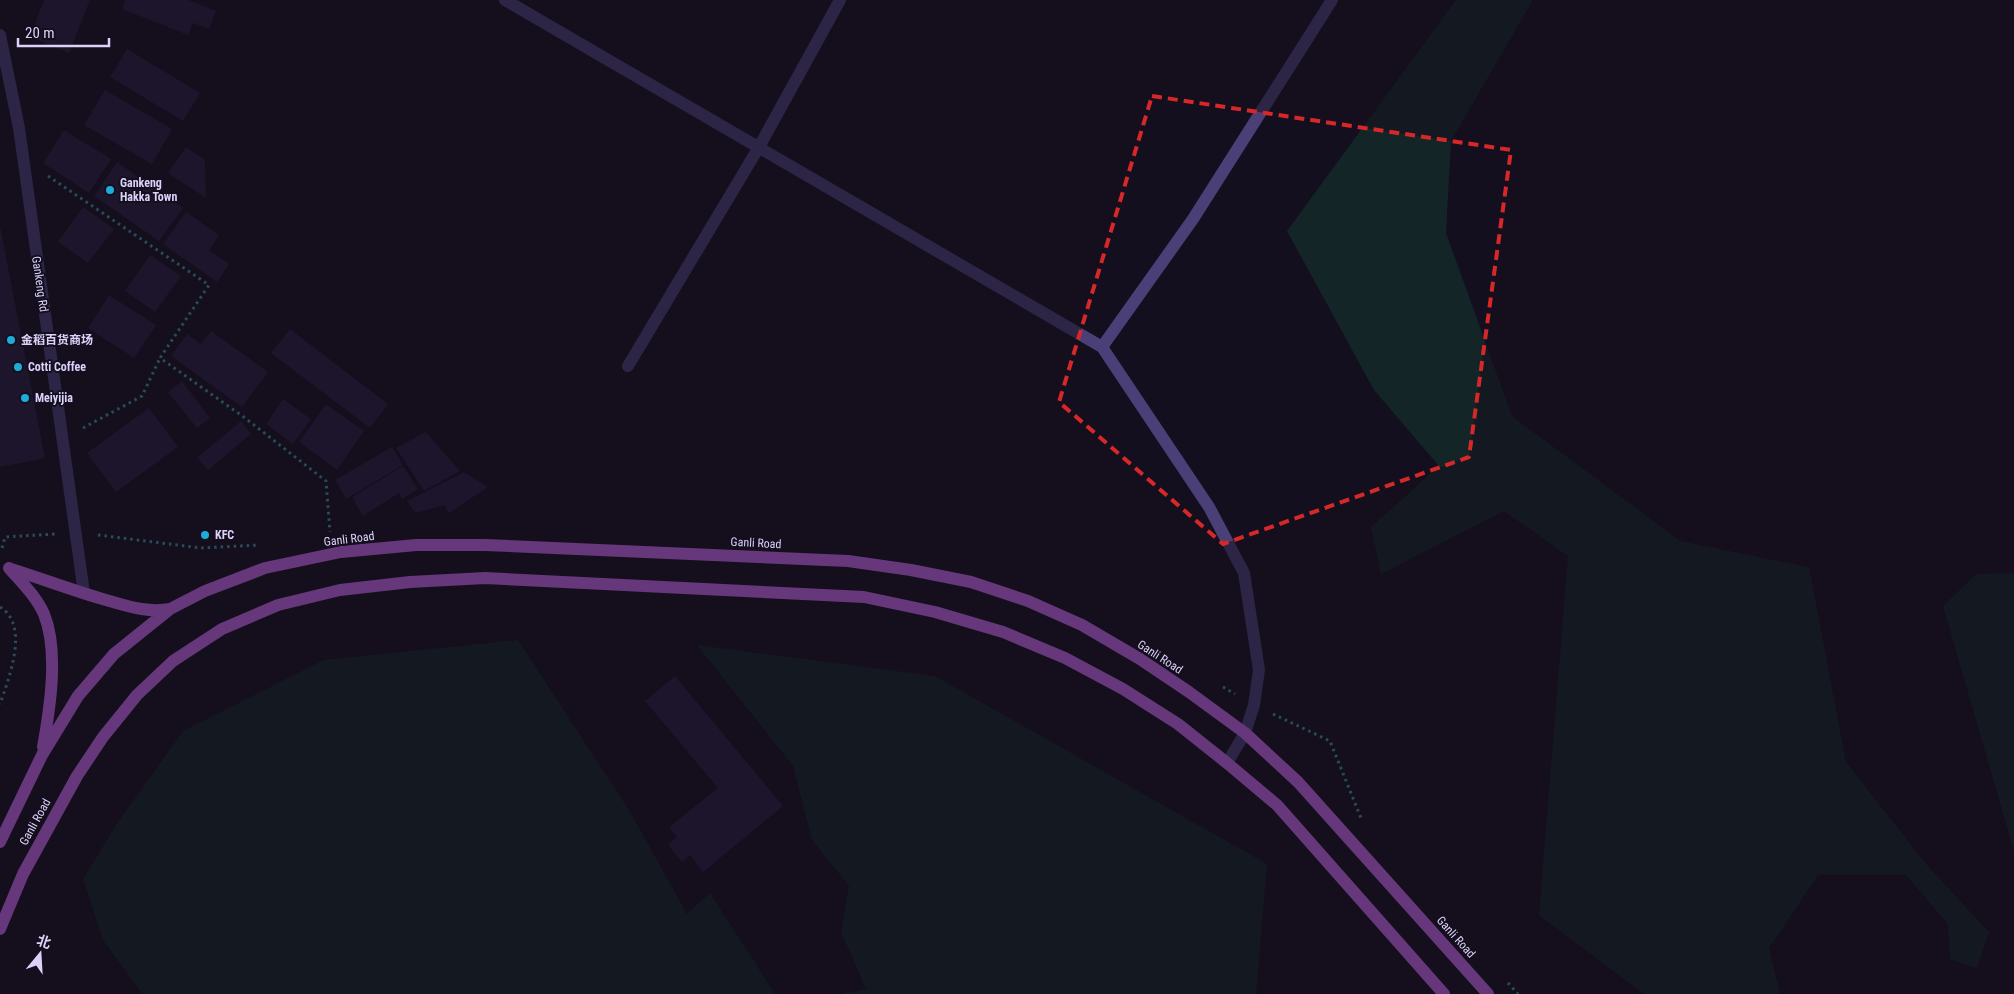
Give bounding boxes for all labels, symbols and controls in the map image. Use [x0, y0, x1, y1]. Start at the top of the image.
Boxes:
scale bar [18, 15, 109, 47]
text: 20 m [25, 24, 55, 42]
place label: Gankeng Hakka Town [120, 176, 177, 204]
marker: Gankeng Hakka Town [104, 184, 116, 196]
street label: Gankeng Rd [29, 255, 51, 313]
place label: 金稻百货商场 [21, 333, 93, 347]
marker: 金稻百货商场 [5, 334, 17, 346]
place label: Cotti Coffee [28, 360, 86, 374]
marker: Cotti Coffee [12, 361, 24, 373]
place label: Meiyijia [35, 391, 73, 405]
marker: Meiyijia [19, 392, 31, 404]
place label: KFC [215, 528, 234, 542]
marker: KFC [199, 529, 211, 541]
street label: Ganli Road [323, 529, 375, 549]
street label: Ganli Road [730, 535, 782, 551]
street label: Ganli Road [1135, 637, 1185, 677]
street label: Ganli Road [17, 796, 54, 848]
street label: Ganli Road [1434, 913, 1478, 961]
north arrow [15, 929, 65, 979]
text: 北 [35, 932, 53, 951]

